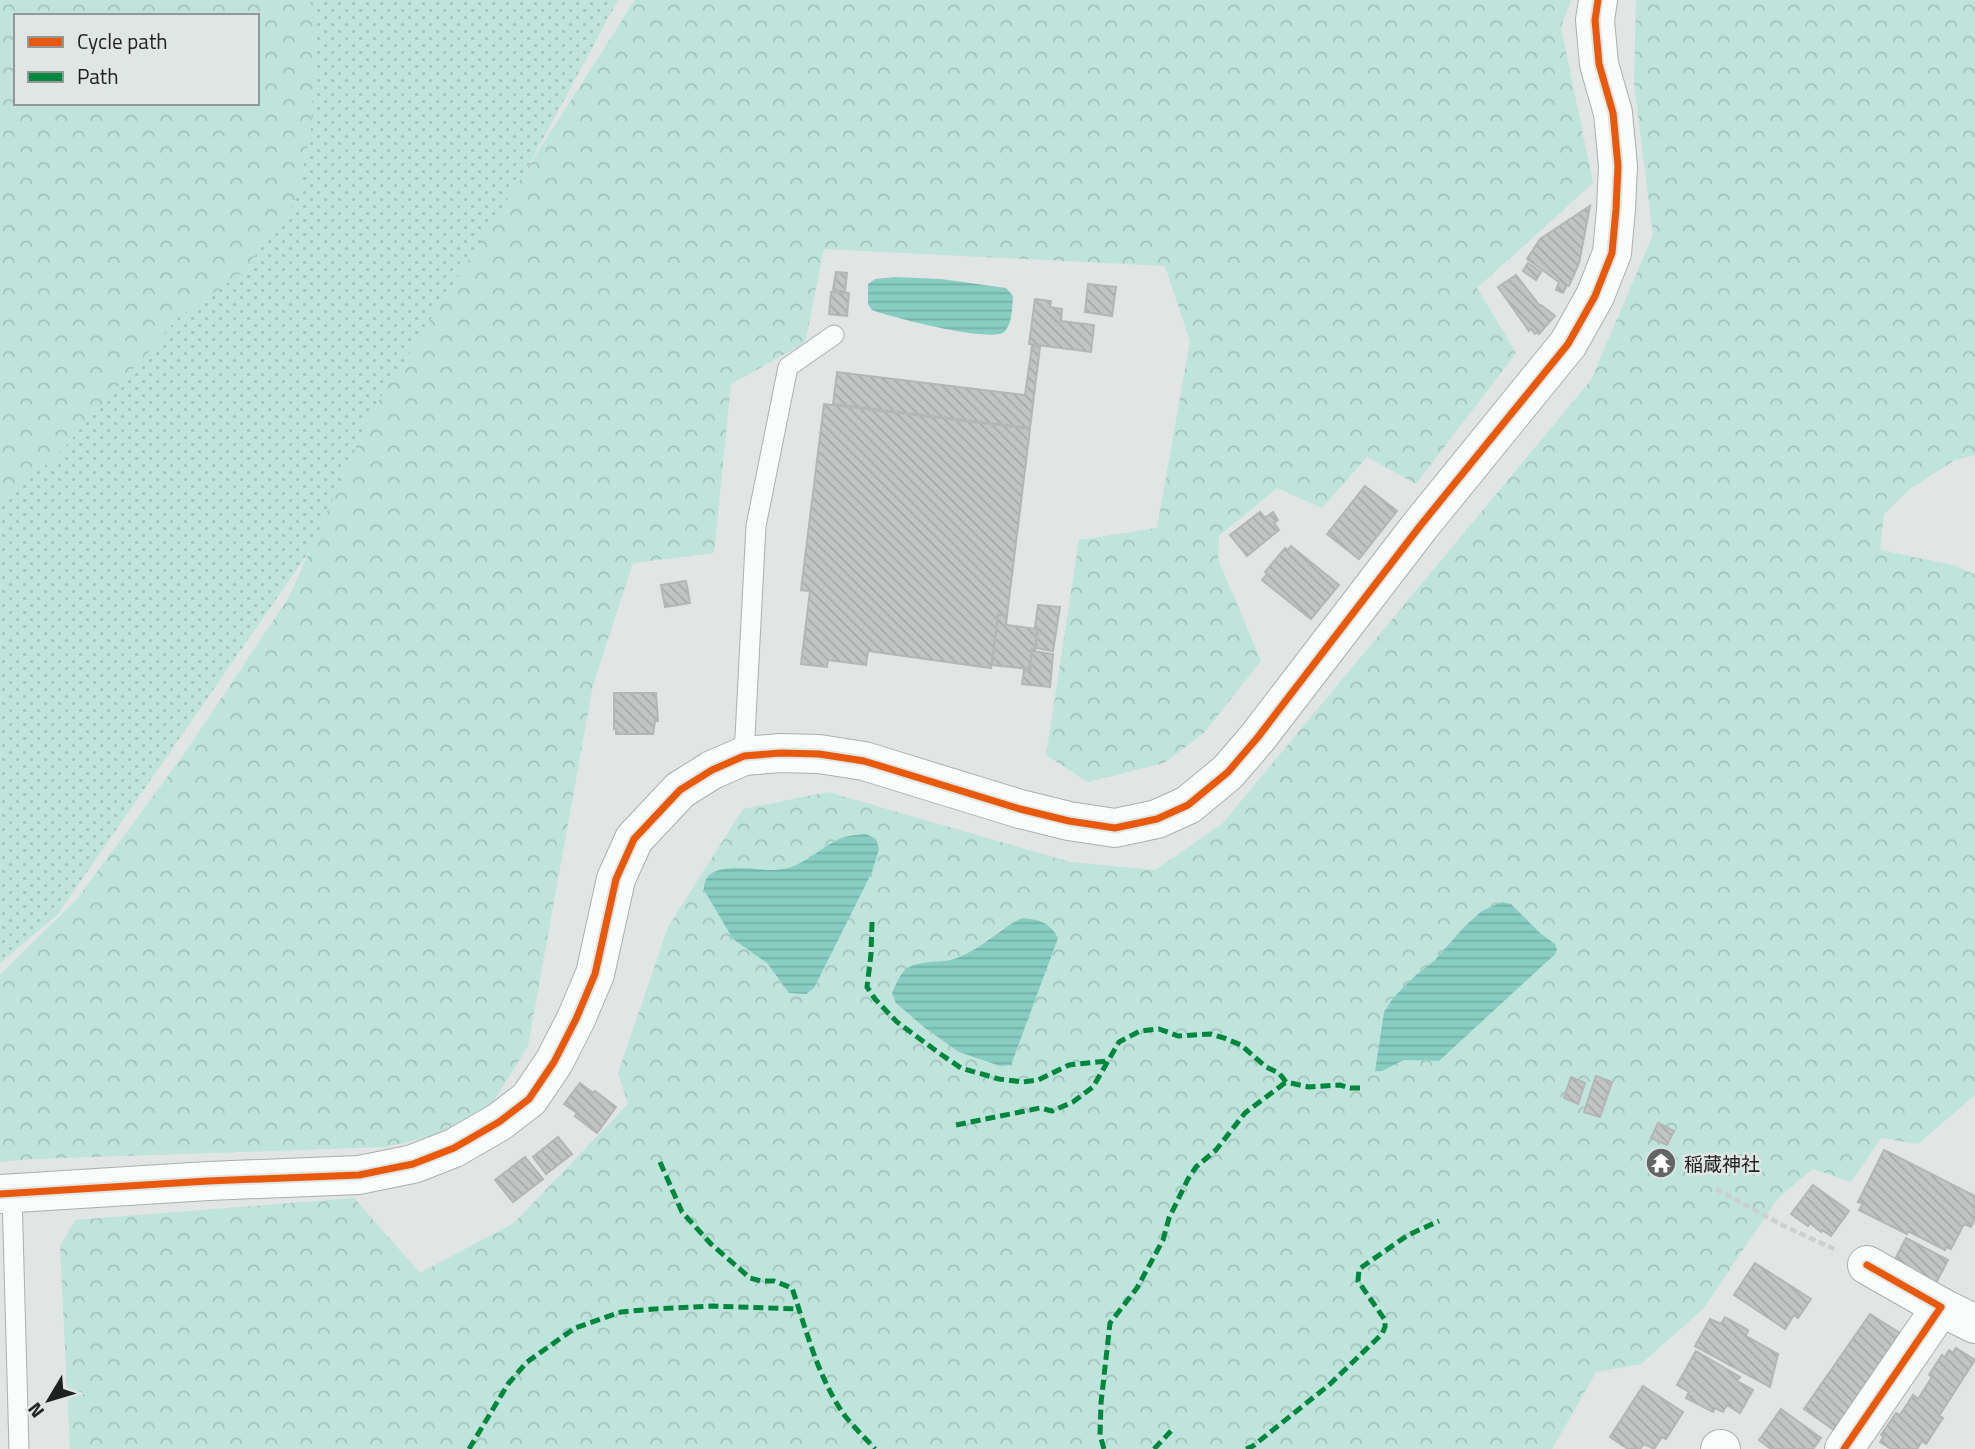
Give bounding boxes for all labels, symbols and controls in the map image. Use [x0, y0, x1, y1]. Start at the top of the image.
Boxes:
legend [14, 14, 259, 105]
text: Cycle path [77, 25, 168, 57]
text: Path [77, 60, 119, 92]
temple icon: 稲蔵神社 [1644, 1146, 1678, 1180]
place label: 稲蔵神社 [1684, 1149, 1760, 1178]
north arrow [14, 1365, 84, 1435]
text: N [20, 1397, 51, 1425]

